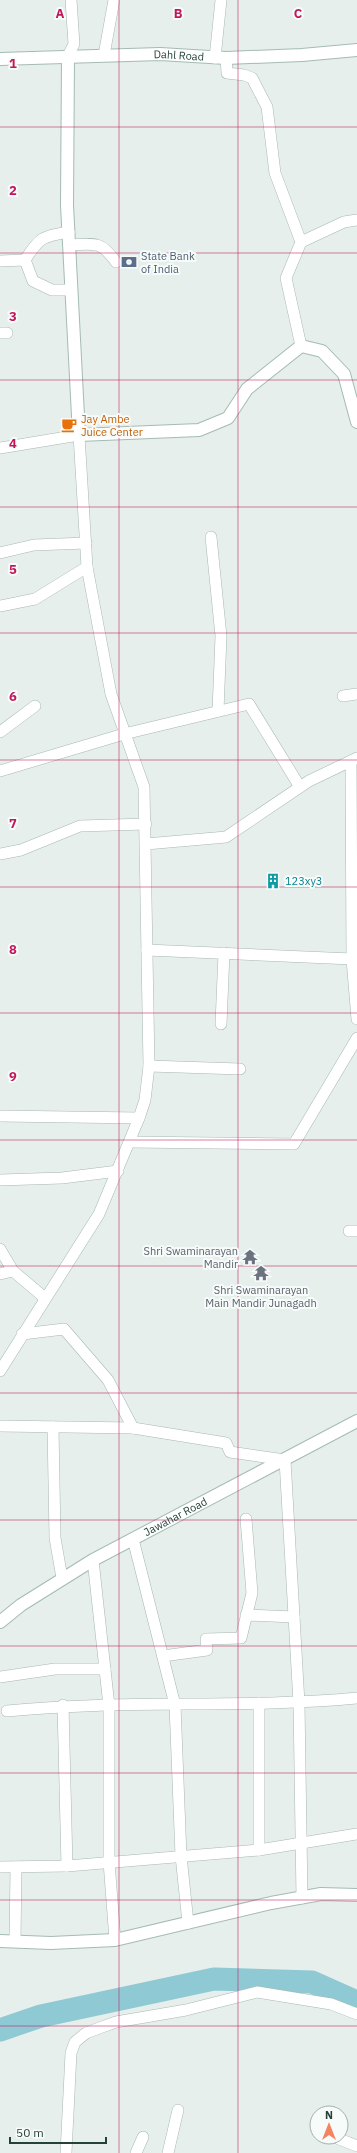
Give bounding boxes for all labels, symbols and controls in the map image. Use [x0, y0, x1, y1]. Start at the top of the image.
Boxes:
text: A [56, 5, 65, 22]
text: B [174, 5, 183, 22]
text: C [294, 5, 303, 22]
street label: Dahl Road [153, 47, 204, 64]
text: 1 [9, 55, 17, 72]
text: 2 [9, 182, 17, 199]
place label: State Bank of India [141, 249, 195, 276]
bank icon: State Bank of India [120, 253, 138, 271]
text: 3 [9, 308, 17, 325]
place label: Jay Ambe Juice Center [81, 412, 143, 439]
cafe icon: Jay Ambe Juice Center [60, 416, 78, 434]
text: 4 [9, 435, 17, 452]
text: 5 [9, 561, 17, 578]
text: 6 [9, 688, 17, 705]
text: 7 [9, 815, 17, 832]
building icon: 123xy3 [264, 872, 282, 890]
place label: 123xy3 [285, 874, 322, 888]
text: 8 [9, 941, 17, 958]
text: 9 [9, 1068, 17, 1085]
place label: Shri Swaminarayan Mandir [144, 1244, 238, 1271]
temple icon: Shri Swaminarayan Mandir [241, 1248, 259, 1266]
temple icon: Shri Swaminarayan Main Mandir Junagadh [252, 1264, 270, 1282]
place label: Shri Swaminarayan Main Mandir Junagadh [205, 1283, 317, 1310]
street label: Jawahar Road [141, 1494, 209, 1539]
north arrow [309, 2105, 349, 2145]
text: N [325, 2108, 333, 2122]
scale bar [10, 2119, 106, 2145]
text: 50 m [16, 2125, 44, 2140]

